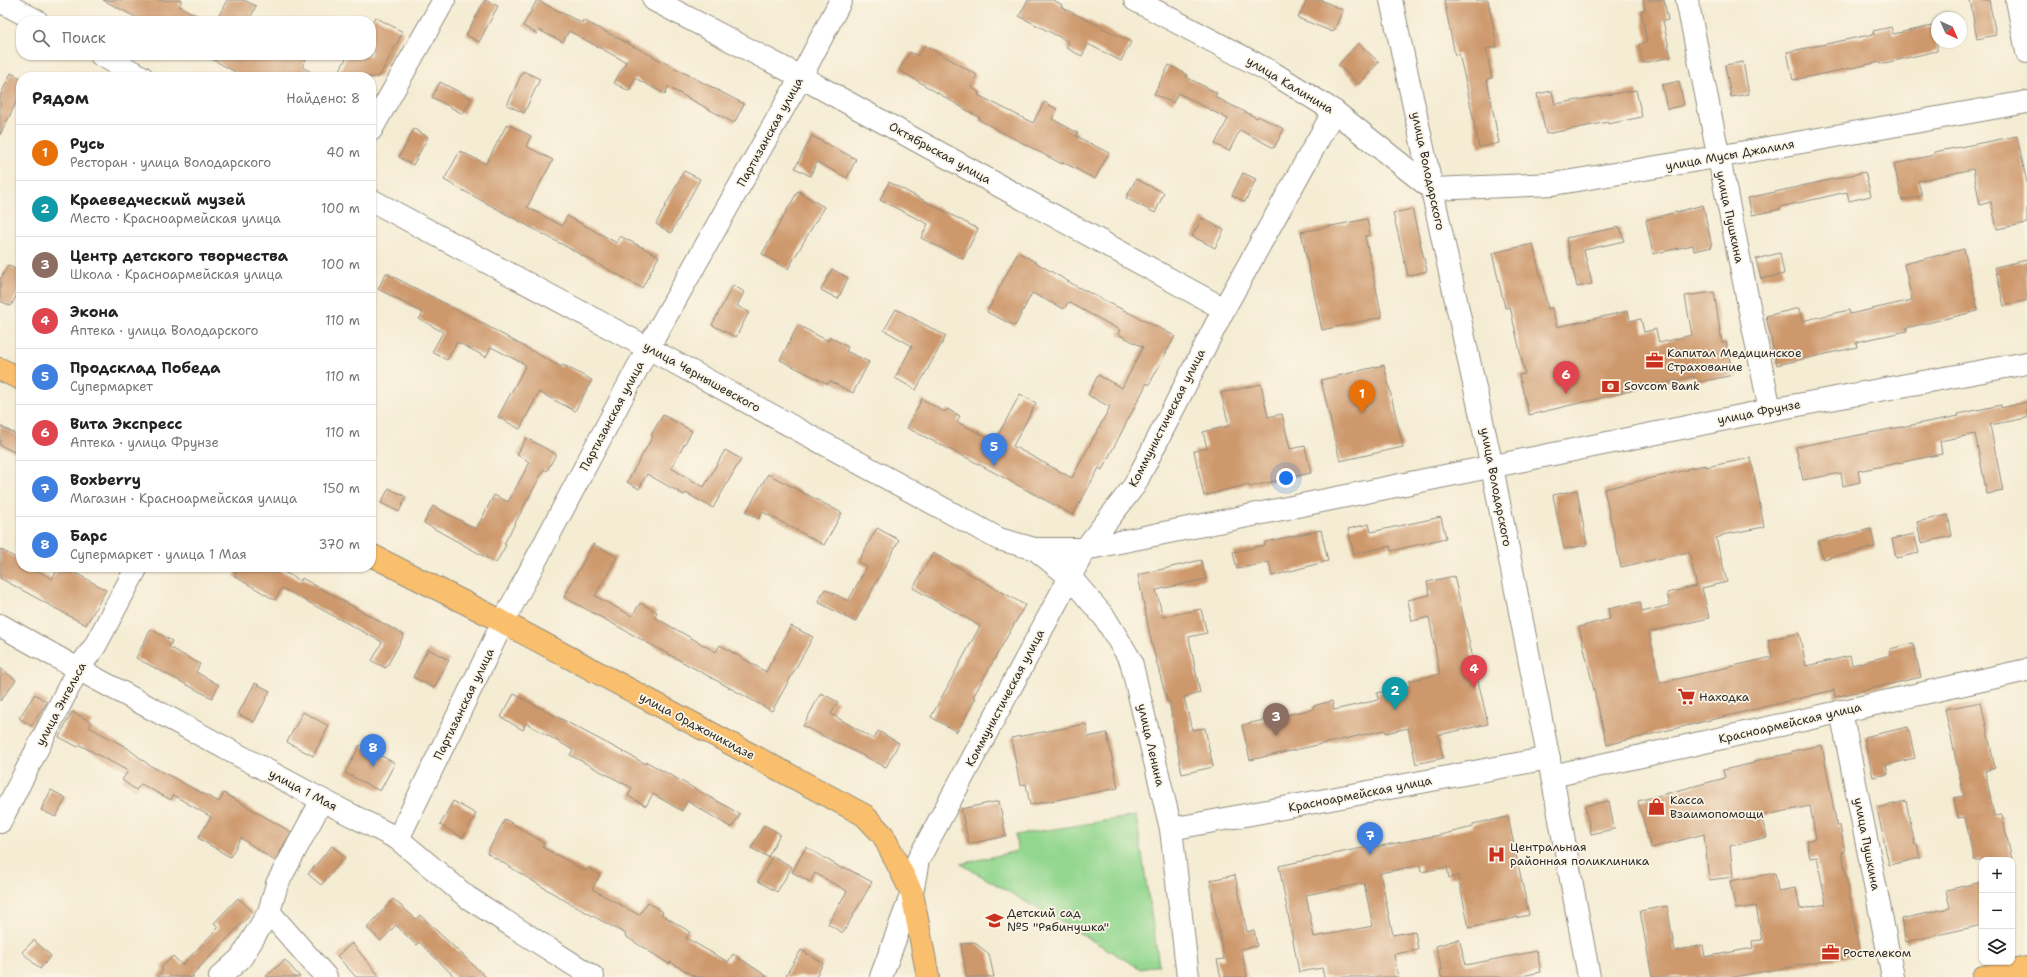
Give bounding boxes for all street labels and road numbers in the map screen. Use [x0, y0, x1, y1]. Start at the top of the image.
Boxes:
street label: улица Калинина [1243, 53, 1337, 118]
street label: Партизанская улица [733, 74, 807, 189]
street label: улица Володарского [1408, 110, 1448, 232]
street label: Октябрьская улица [886, 118, 994, 188]
street label: улица Мусы Джалиля [1664, 136, 1796, 174]
street label: улица Пушкина [1712, 169, 1748, 265]
street label: улица Чернышевского [641, 338, 763, 416]
street label: Коммунистическая улица [1125, 346, 1209, 490]
street label: Партизанская улица [576, 358, 648, 474]
street label: улица Фрунзе [1716, 396, 1802, 428]
street label: улица Володарского [1477, 426, 1515, 548]
street label: Коммунистическая улица [962, 626, 1048, 769]
street label: Партизанская улица [430, 645, 498, 762]
street label: улица Энгельса [32, 659, 90, 749]
street label: улица Орджоникидзе [636, 689, 758, 763]
street label: Красноармейская улица [1717, 699, 1863, 747]
street label: улица Ленина [1134, 702, 1168, 788]
street label: улица 1 Мая [266, 765, 340, 815]
street label: Красноармейская улица [1287, 772, 1434, 816]
street label: улица Пушкина [1850, 796, 1884, 892]

